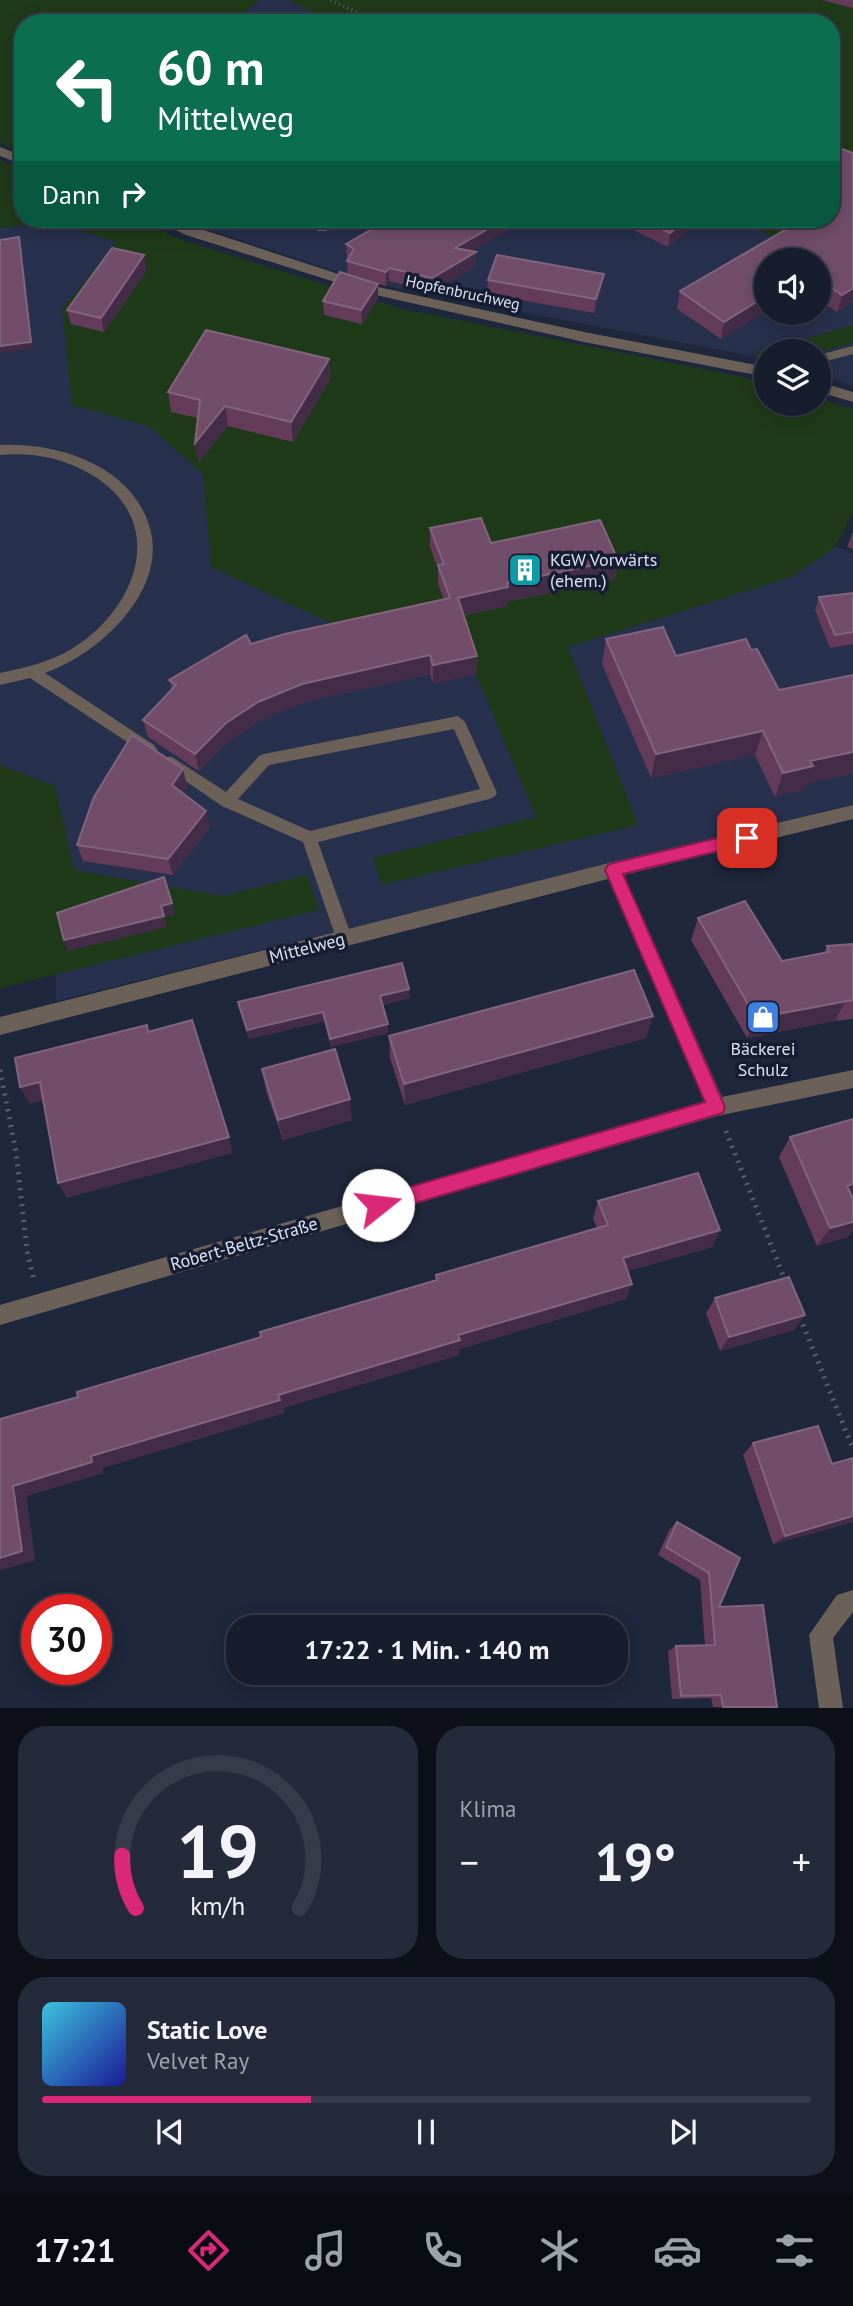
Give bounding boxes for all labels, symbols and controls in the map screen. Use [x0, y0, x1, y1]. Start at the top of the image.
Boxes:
text: 60 m [157, 35, 264, 99]
icon: left [42, 42, 133, 133]
text: Mittelweg [157, 97, 294, 139]
icon: right [114, 175, 152, 213]
text: Dann [42, 178, 100, 211]
map controls [754, 248, 831, 416]
button: sound [754, 248, 831, 325]
street label: Hopfenbruchweg [404, 270, 522, 314]
button: layers [754, 339, 831, 416]
place label: KGW Vorwärts (ehem.) [550, 548, 657, 592]
building icon: KGW Vorwärts (ehem.) [506, 551, 544, 589]
pin [717, 808, 777, 868]
icon: arrive [728, 819, 766, 857]
street label: Mittelweg [267, 927, 347, 968]
shop icon: Bäckerei Schulz [744, 998, 782, 1036]
place label: Bäckerei Schulz [730, 1037, 796, 1081]
position arrow [341, 1168, 415, 1242]
street label: Robert-Beltz-Straße [167, 1211, 320, 1276]
speed limit sign: 30 [21, 1594, 112, 1685]
text: 17:22 · 1 Min. · 140 m [304, 1633, 550, 1666]
text: Klima [460, 1794, 517, 1823]
text: 19 [176, 1805, 259, 1899]
text: 19° [594, 1828, 676, 1895]
text: − [460, 1837, 479, 1886]
text: + [792, 1837, 811, 1886]
text: km/h [190, 1890, 245, 1922]
text: Static Love [147, 2013, 268, 2046]
text: Velvet Ray [147, 2046, 249, 2075]
icon: previous [151, 2113, 189, 2151]
icon: pause [407, 2113, 445, 2151]
icon: next [664, 2113, 702, 2151]
icon: directions [184, 2226, 233, 2275]
icon: music [301, 2226, 350, 2275]
icon: phone [418, 2226, 467, 2275]
icon: climate [535, 2226, 584, 2275]
icon: car [653, 2226, 702, 2275]
icon: filters [770, 2226, 819, 2275]
text: 17:21 [34, 2229, 115, 2271]

